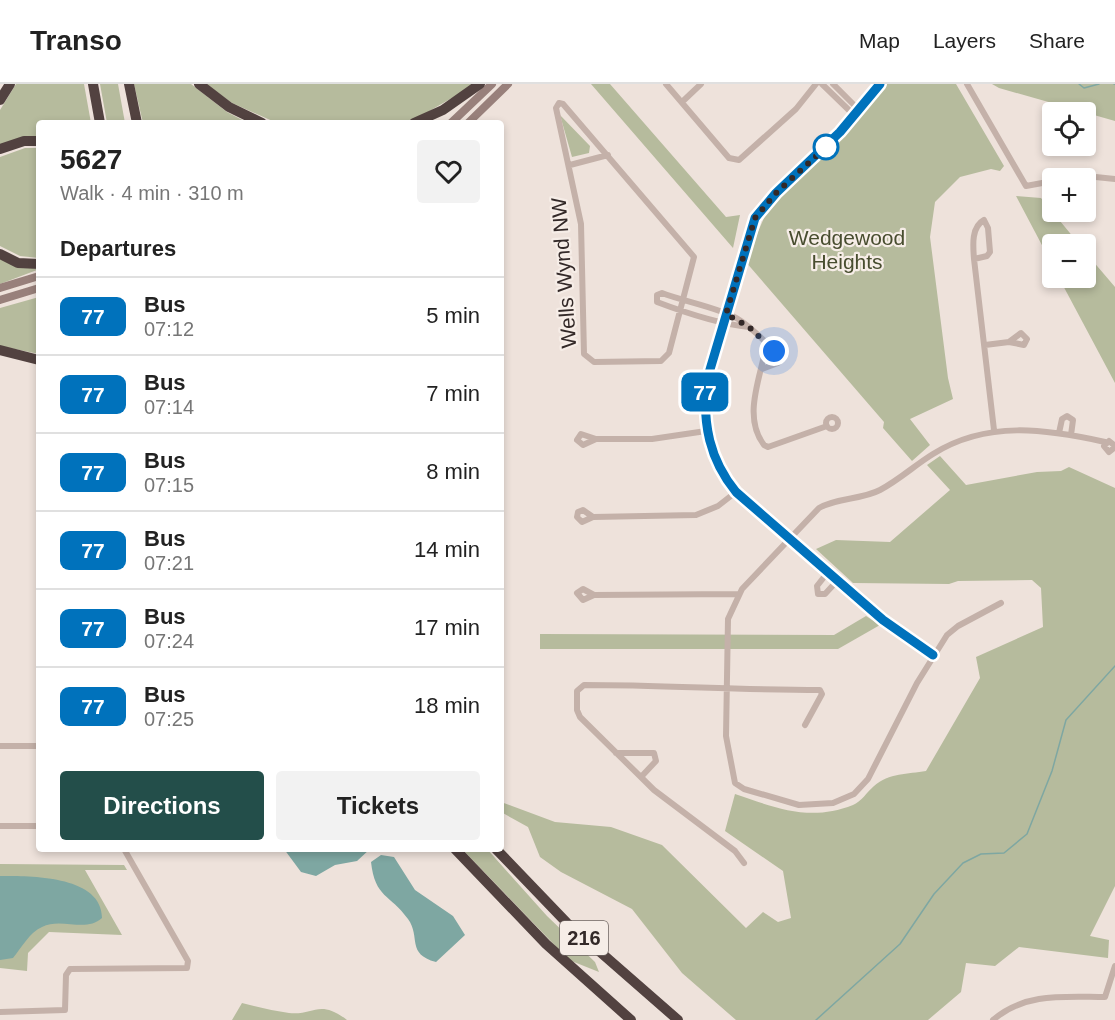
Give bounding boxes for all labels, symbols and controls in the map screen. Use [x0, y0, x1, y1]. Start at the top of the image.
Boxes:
text: Transo [30, 25, 122, 56]
text: Map [859, 29, 900, 52]
text: Layers [933, 29, 996, 52]
text: Share [1029, 29, 1085, 52]
map controls [1042, 102, 1096, 288]
button: locate [1042, 102, 1096, 156]
unlabelled marker [813, 134, 839, 160]
button: heart [417, 140, 480, 203]
text: 5627 [60, 144, 122, 175]
button: + [1042, 168, 1096, 222]
text: Walk · 4 min · 310 m [60, 182, 244, 204]
street label: Wells Wynd NW [547, 197, 580, 349]
park label: Wedgewood Heights [789, 226, 905, 273]
button: − [1042, 234, 1096, 288]
text: Departures [60, 236, 176, 261]
text: Bus [144, 292, 186, 317]
text: 5 min [426, 303, 480, 328]
text: 77 [81, 305, 105, 328]
text: 07:12 [144, 318, 194, 340]
your location [759, 336, 789, 366]
text: Bus [144, 370, 186, 395]
line badge: 77 [678, 372, 732, 412]
text: 7 min [426, 381, 480, 406]
text: 77 [693, 381, 717, 404]
text: 77 [81, 383, 105, 406]
text: 07:14 [144, 396, 194, 418]
text: Bus [144, 448, 186, 473]
text: 8 min [426, 459, 480, 484]
text: 77 [81, 461, 105, 484]
text: 07:15 [144, 474, 194, 496]
text: Bus [144, 526, 186, 551]
text: 14 min [414, 537, 480, 562]
text: 77 [81, 539, 105, 562]
text: 07:21 [144, 552, 194, 574]
text: Bus [144, 604, 186, 629]
text: 17 min [414, 615, 480, 640]
text: 77 [81, 617, 105, 640]
text: 07:24 [144, 630, 194, 652]
text: Bus [144, 682, 186, 707]
text: 18 min [414, 693, 480, 718]
text: 77 [81, 695, 105, 718]
text: 07:25 [144, 708, 194, 730]
button: Directions [60, 771, 264, 840]
button: Tickets [276, 771, 480, 840]
road number: 216 [560, 921, 608, 955]

